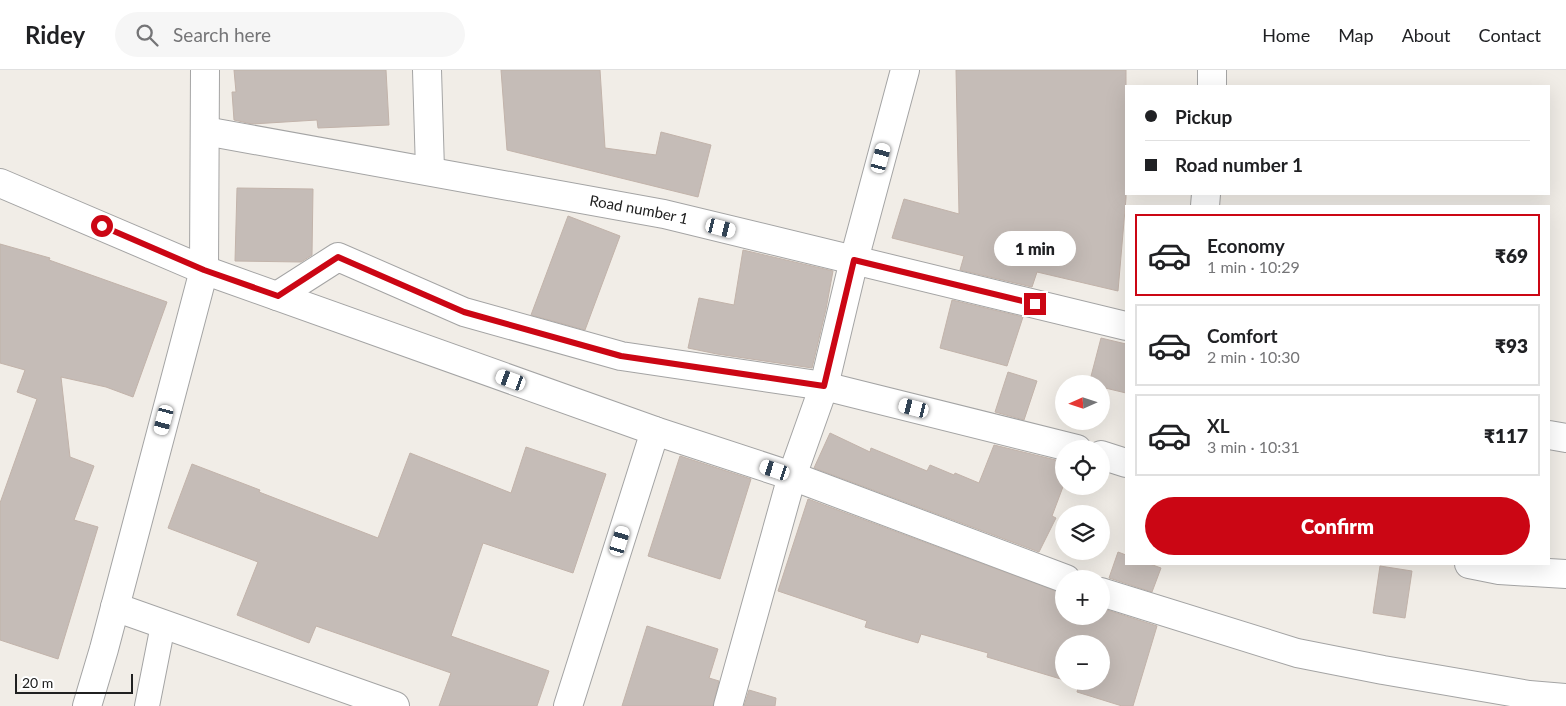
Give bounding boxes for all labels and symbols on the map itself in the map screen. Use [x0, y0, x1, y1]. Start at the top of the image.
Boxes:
car [869, 142, 892, 174]
street label: Road number 1 [588, 191, 690, 228]
route start [91, 215, 113, 237]
car [704, 217, 737, 239]
callout: 1 min [994, 232, 1076, 266]
route end [1024, 293, 1046, 315]
car [494, 368, 527, 392]
north arrow [1055, 375, 1110, 430]
car [897, 397, 930, 419]
car [152, 404, 175, 436]
car [758, 458, 791, 482]
car [608, 524, 631, 558]
scale bar [15, 671, 132, 694]

